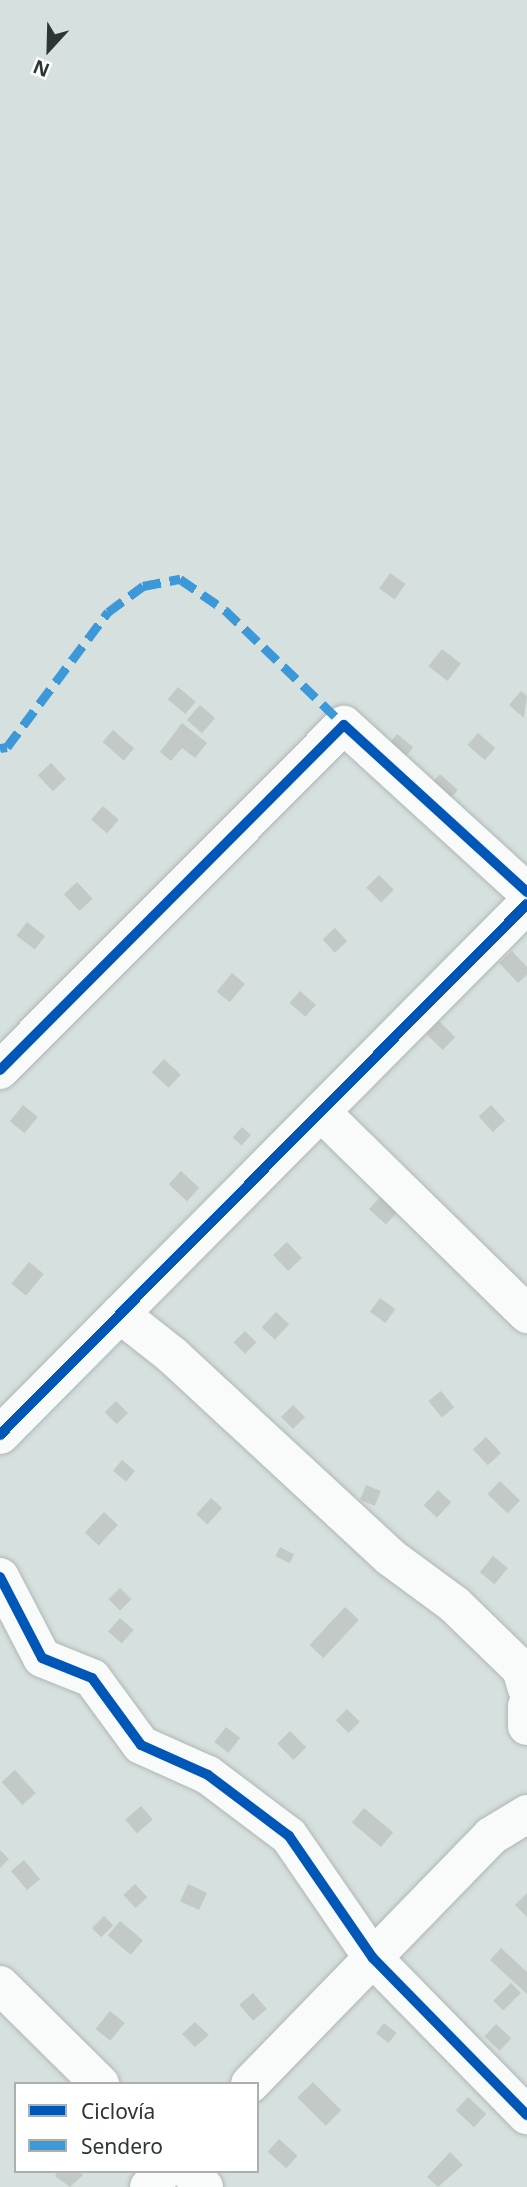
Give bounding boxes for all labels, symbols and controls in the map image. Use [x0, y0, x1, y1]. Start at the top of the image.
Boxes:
north arrow [14, 14, 84, 84]
text: N [29, 54, 53, 83]
legend [14, 2082, 259, 2173]
text: Ciclovía [81, 2097, 155, 2125]
text: Sendero [81, 2132, 163, 2160]

